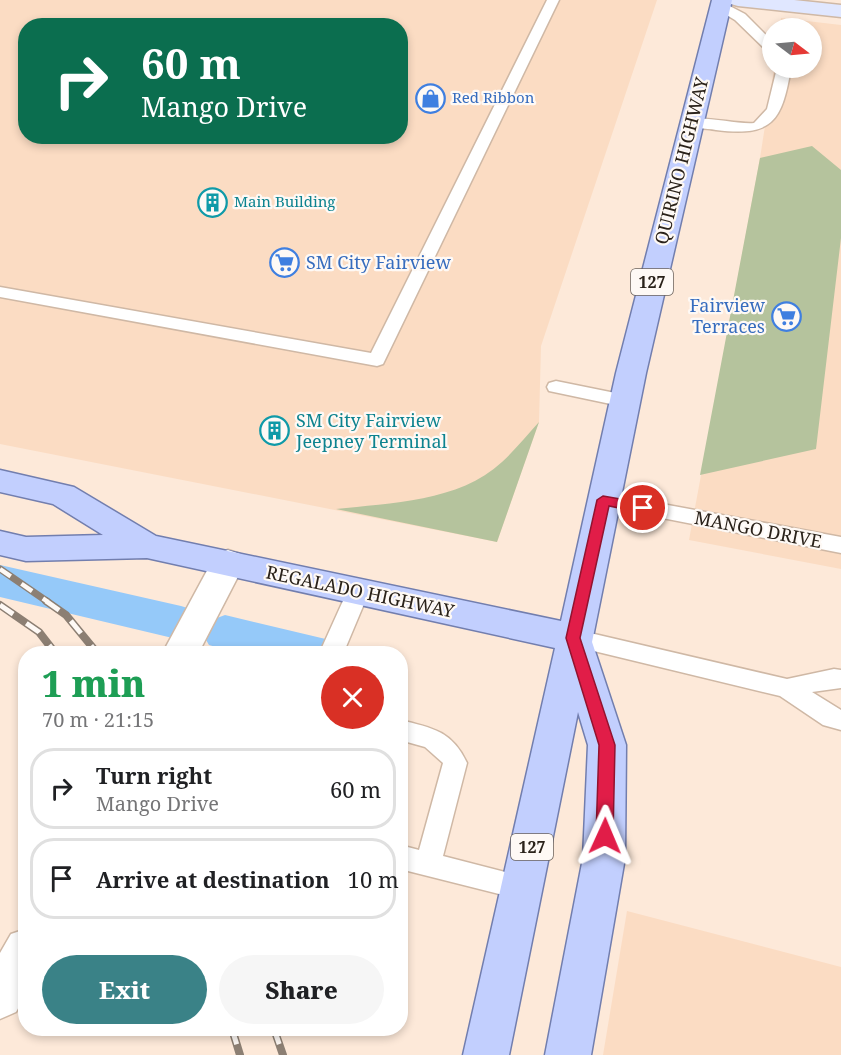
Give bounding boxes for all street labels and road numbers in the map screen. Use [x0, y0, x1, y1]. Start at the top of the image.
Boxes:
street label: QUIRINO HIGHWAY [649, 74, 714, 247]
road number: 127 [631, 269, 673, 295]
street label: MANGO DRIVE [693, 505, 824, 553]
street label: REGALADO HIGHWAY [264, 559, 457, 623]
road number: 127 [511, 834, 553, 860]

